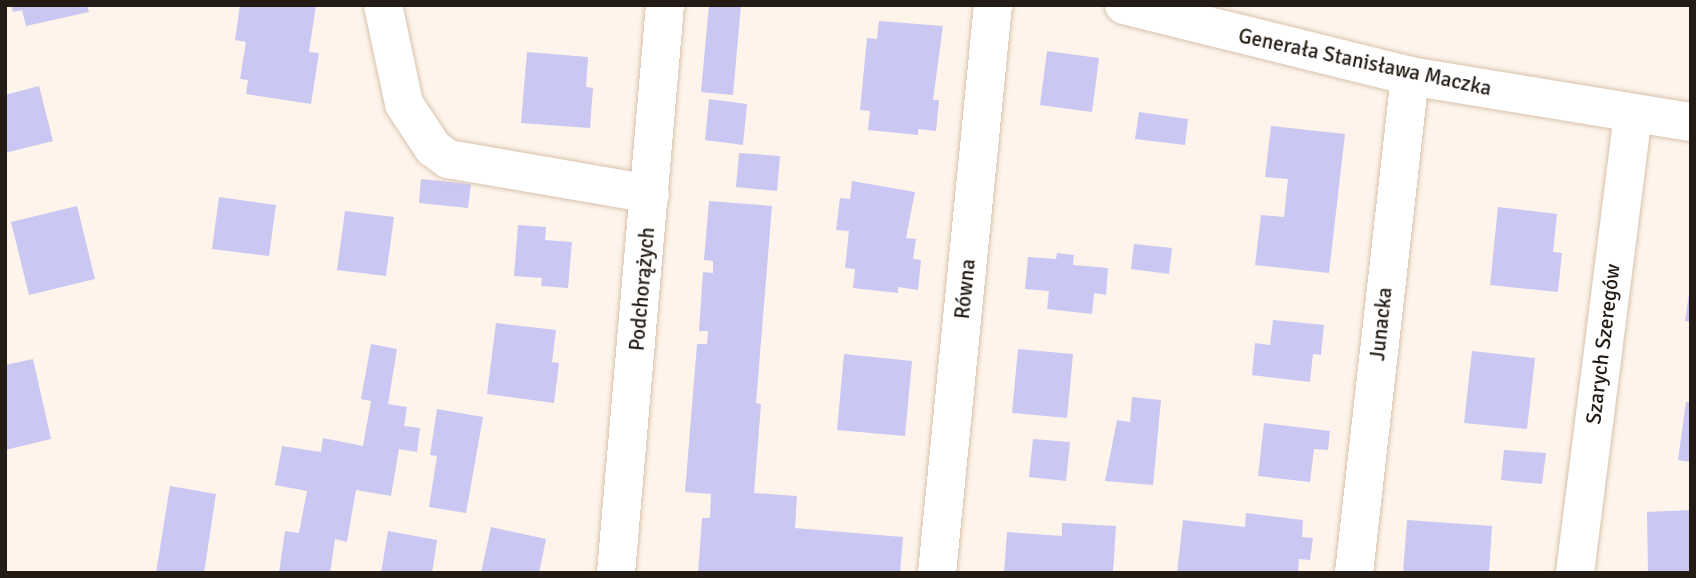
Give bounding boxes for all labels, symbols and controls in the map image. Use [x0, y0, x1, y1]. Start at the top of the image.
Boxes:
street label: Generała Stanisława Maczka [1236, 23, 1494, 101]
street label: Podchorążych [624, 226, 660, 352]
street label: Równa [949, 258, 981, 320]
street label: Szarych Szeregów [1581, 262, 1625, 426]
street label: Junacka [1365, 286, 1397, 362]

